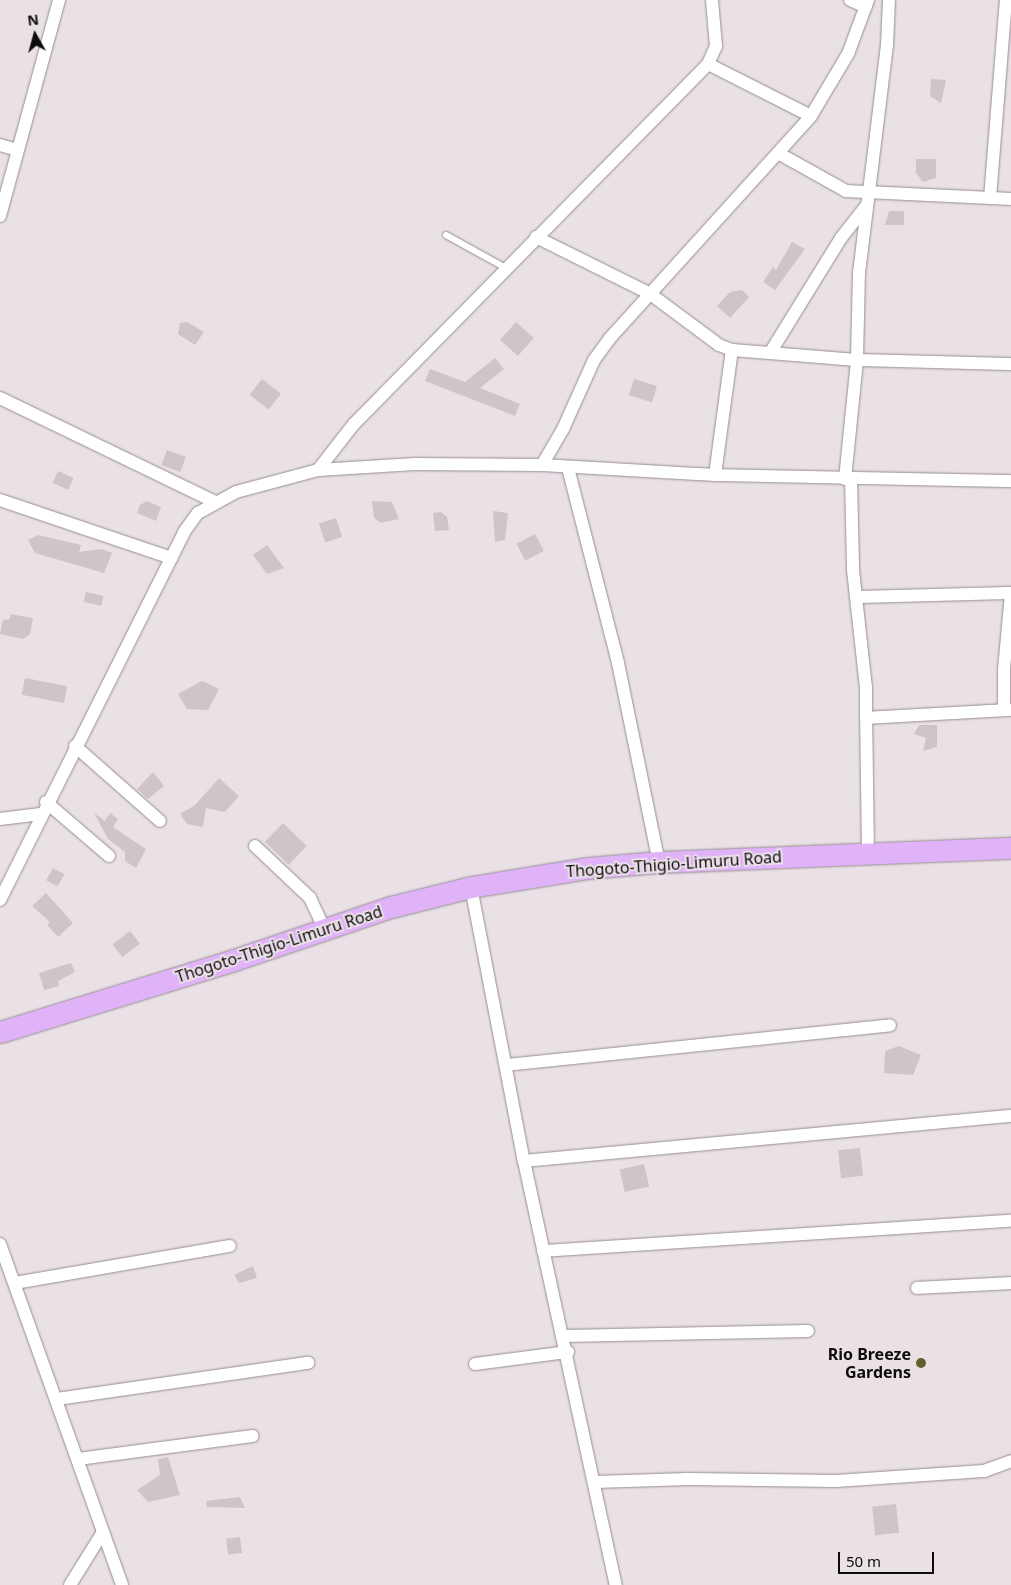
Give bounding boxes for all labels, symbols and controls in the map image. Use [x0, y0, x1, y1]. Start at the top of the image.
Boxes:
text: N [26, 9, 40, 30]
north arrow [10, 10, 60, 60]
street label: Thogoto-Thigio-Limuru Road [566, 847, 782, 881]
street label: Thogoto-Thigio-Limuru Road [173, 901, 385, 987]
place label: Rio Breeze Gardens [828, 1344, 911, 1382]
marker: Rio Breeze Gardens [915, 1357, 927, 1369]
scale bar [841, 1542, 937, 1574]
text: 50 m [846, 1551, 881, 1571]

